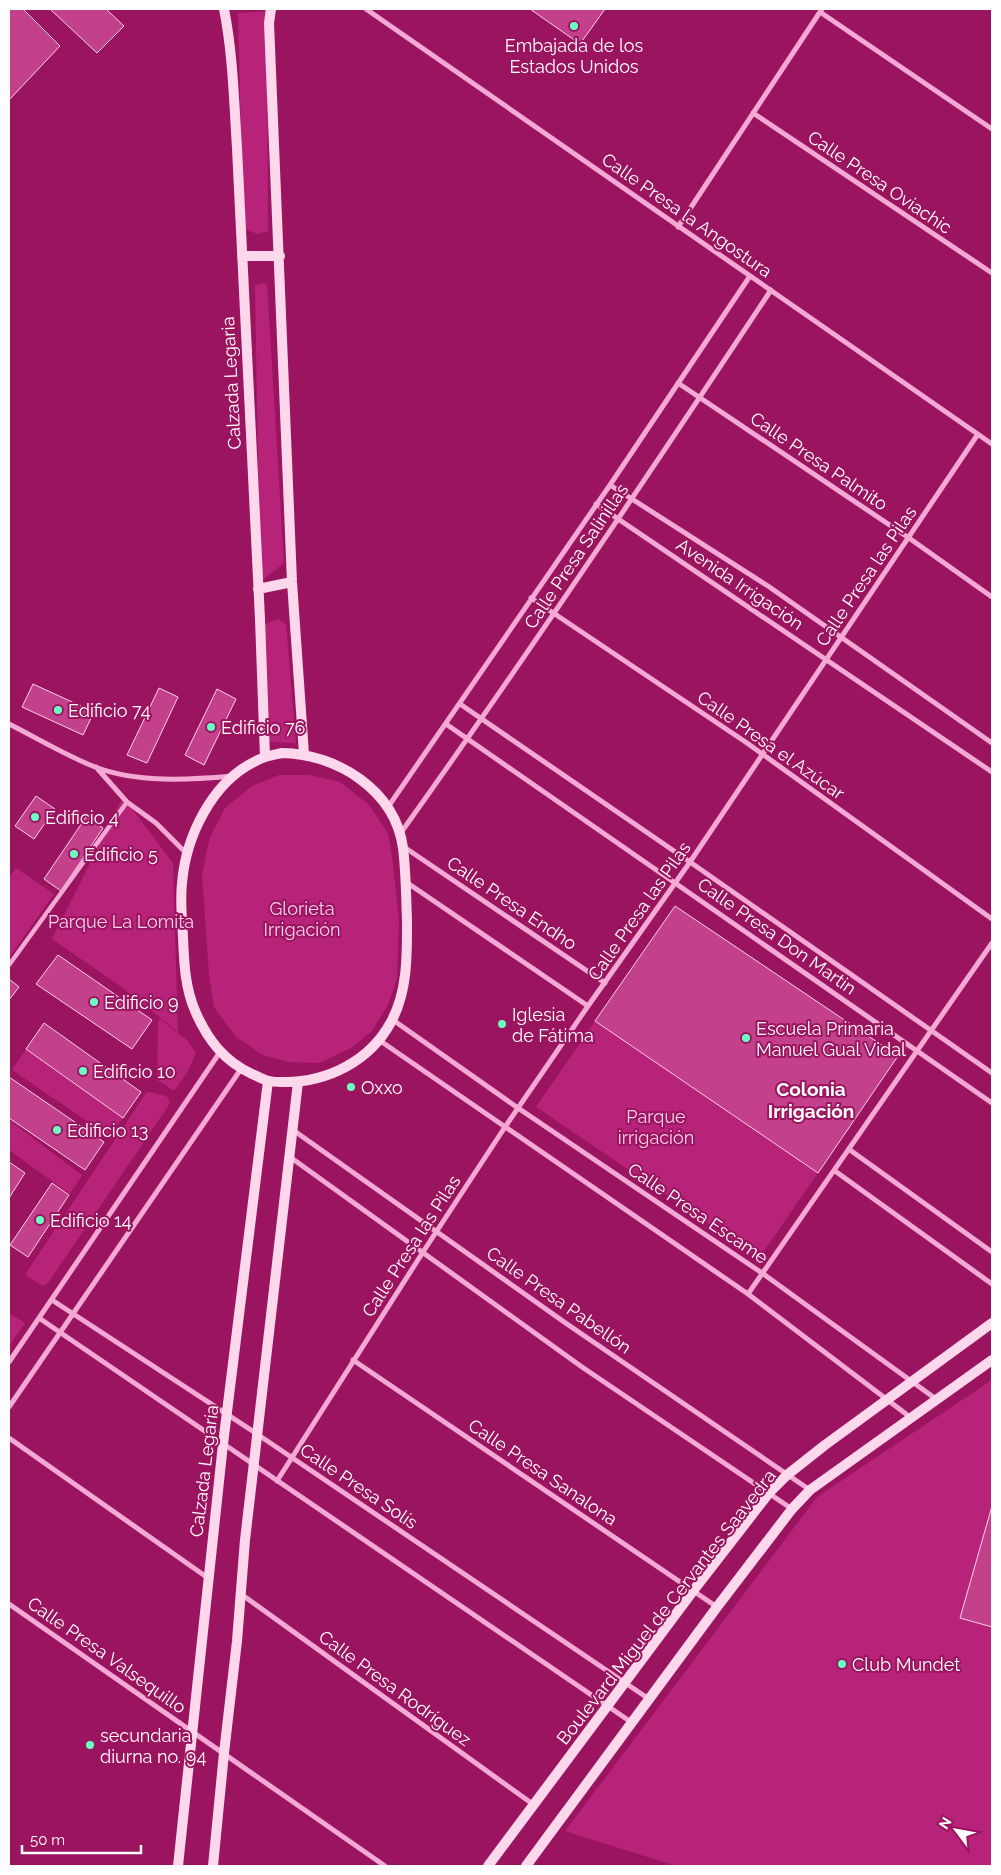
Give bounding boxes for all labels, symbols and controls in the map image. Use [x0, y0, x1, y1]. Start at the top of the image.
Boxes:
marker: Embajada de los Estados Unidos [568, 20, 580, 32]
place label: Embajada de los Estados Unidos [505, 35, 644, 77]
street label: Calle Presa Oviachic [804, 126, 956, 238]
street label: Calle Presa la Angostura [598, 148, 776, 282]
street label: Calzada Legaria [217, 316, 245, 450]
street label: Calle Presa Palmito [746, 407, 892, 515]
street label: Calle Presa Salinillas [520, 479, 632, 632]
street label: Calle Presa las Pilas [811, 502, 921, 650]
street label: Avenida Irrigación [673, 534, 807, 634]
street label: Calle Presa el Azúcar [693, 686, 849, 804]
place label: Edificio 74 [68, 700, 151, 721]
marker: Edificio 74 [52, 704, 64, 716]
place label: Edificio 76 [221, 717, 306, 738]
marker: Edificio 76 [205, 721, 217, 733]
place label: Edificio 4 [45, 807, 119, 828]
marker: Edificio 4 [29, 811, 41, 823]
street label: Calle Presa las Pilas [583, 837, 695, 984]
place label: Edificio 5 [84, 844, 158, 865]
marker: Edificio 5 [68, 848, 80, 860]
street label: Calle Presa Endho [443, 852, 581, 954]
street label: Calle Presa Don Martin [694, 873, 860, 999]
park label: Glorieta Irrigación [264, 898, 340, 940]
park label: Parque La Lomita [48, 911, 194, 932]
place label: Edificio 9 [104, 992, 179, 1013]
marker: Edificio 9 [88, 996, 100, 1008]
place label: Iglesia de Fátima [512, 1004, 594, 1046]
marker: Iglesia de Fátima [496, 1018, 508, 1030]
place label: Escuela Primaria Manuel Gual Vidal [756, 1018, 906, 1060]
marker: Escuela Primaria Manuel Gual Vidal [740, 1032, 752, 1044]
place label: Edificio 10 [93, 1061, 176, 1082]
marker: Edificio 10 [77, 1065, 89, 1077]
place label: Oxxo [361, 1077, 403, 1098]
district label: Colonia Irrigación [768, 1078, 854, 1122]
marker: Oxxo [345, 1081, 357, 1093]
park label: Parque irrigación [618, 1106, 694, 1148]
place label: Edificio 13 [67, 1120, 148, 1141]
marker: Edificio 13 [51, 1124, 63, 1136]
street label: Calle Presa Escame [624, 1158, 772, 1268]
street label: Calle Presa las Pilas [357, 1171, 465, 1321]
place label: Edificio 14 [50, 1210, 132, 1231]
marker: Edificio 14 [34, 1214, 46, 1226]
street label: Calle Presa Pabellón [483, 1242, 635, 1358]
street label: Calzada Legaria [185, 1404, 223, 1538]
street label: Calle Presa Sanalona [465, 1414, 621, 1530]
street label: Calle Presa Solís [296, 1439, 422, 1533]
street label: Boulevard Miguel de Cervantes Saavedra [552, 1465, 780, 1749]
street label: Calle Presa Valsequillo [24, 1592, 191, 1718]
street label: Calle Presa Rodríguez [315, 1626, 475, 1750]
place label: Club Mundet [852, 1654, 960, 1675]
marker: Club Mundet [836, 1658, 848, 1670]
place label: secundaria diurna no. 94 [100, 1725, 206, 1767]
marker: secundaria diurna no. 94 [84, 1739, 96, 1751]
north arrow [931, 1805, 981, 1855]
text: N [935, 1814, 955, 1832]
scale bar [22, 1822, 141, 1854]
text: 50 m [30, 1831, 65, 1849]

